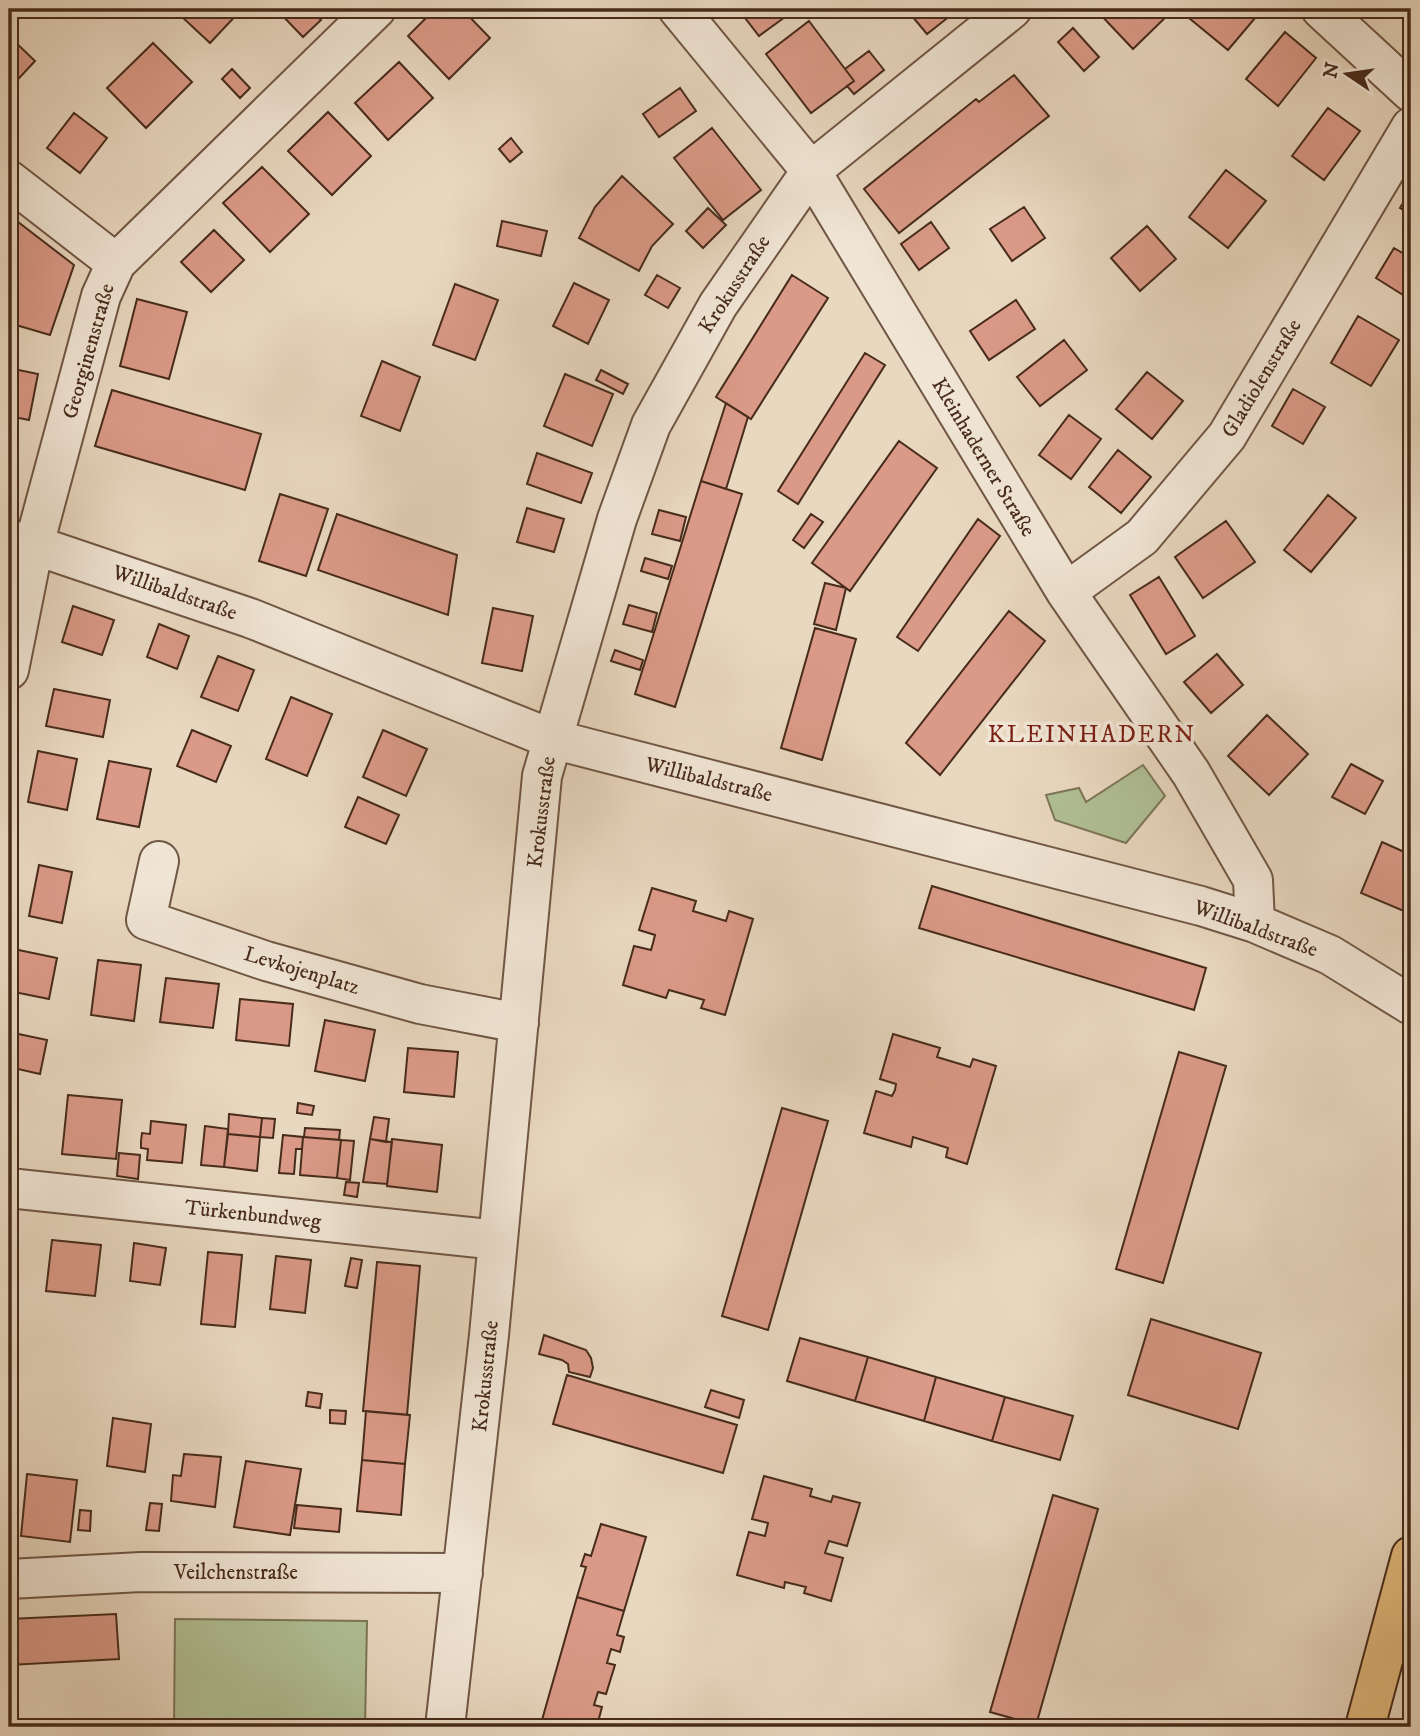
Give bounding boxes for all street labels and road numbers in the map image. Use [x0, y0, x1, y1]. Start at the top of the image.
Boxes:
street label: Krokusstraße [693, 230, 776, 339]
street label: Georginenstraße [57, 280, 121, 422]
street label: Gladiolenstraße [1216, 314, 1308, 443]
street label: Kleinhaderner Straße [925, 373, 1041, 542]
street label: Willibaldstraße [108, 559, 241, 627]
street label: Willibaldstraße [642, 751, 775, 808]
street label: Krokusstraße [522, 755, 562, 869]
street label: Willibaldstraße [1189, 894, 1321, 964]
street label: Levkojenplatz [241, 941, 363, 1001]
street label: Türkenbundweg [183, 1195, 323, 1235]
street label: Krokusstraße [467, 1319, 505, 1433]
street label: Veilchenstraße [173, 1560, 298, 1586]

